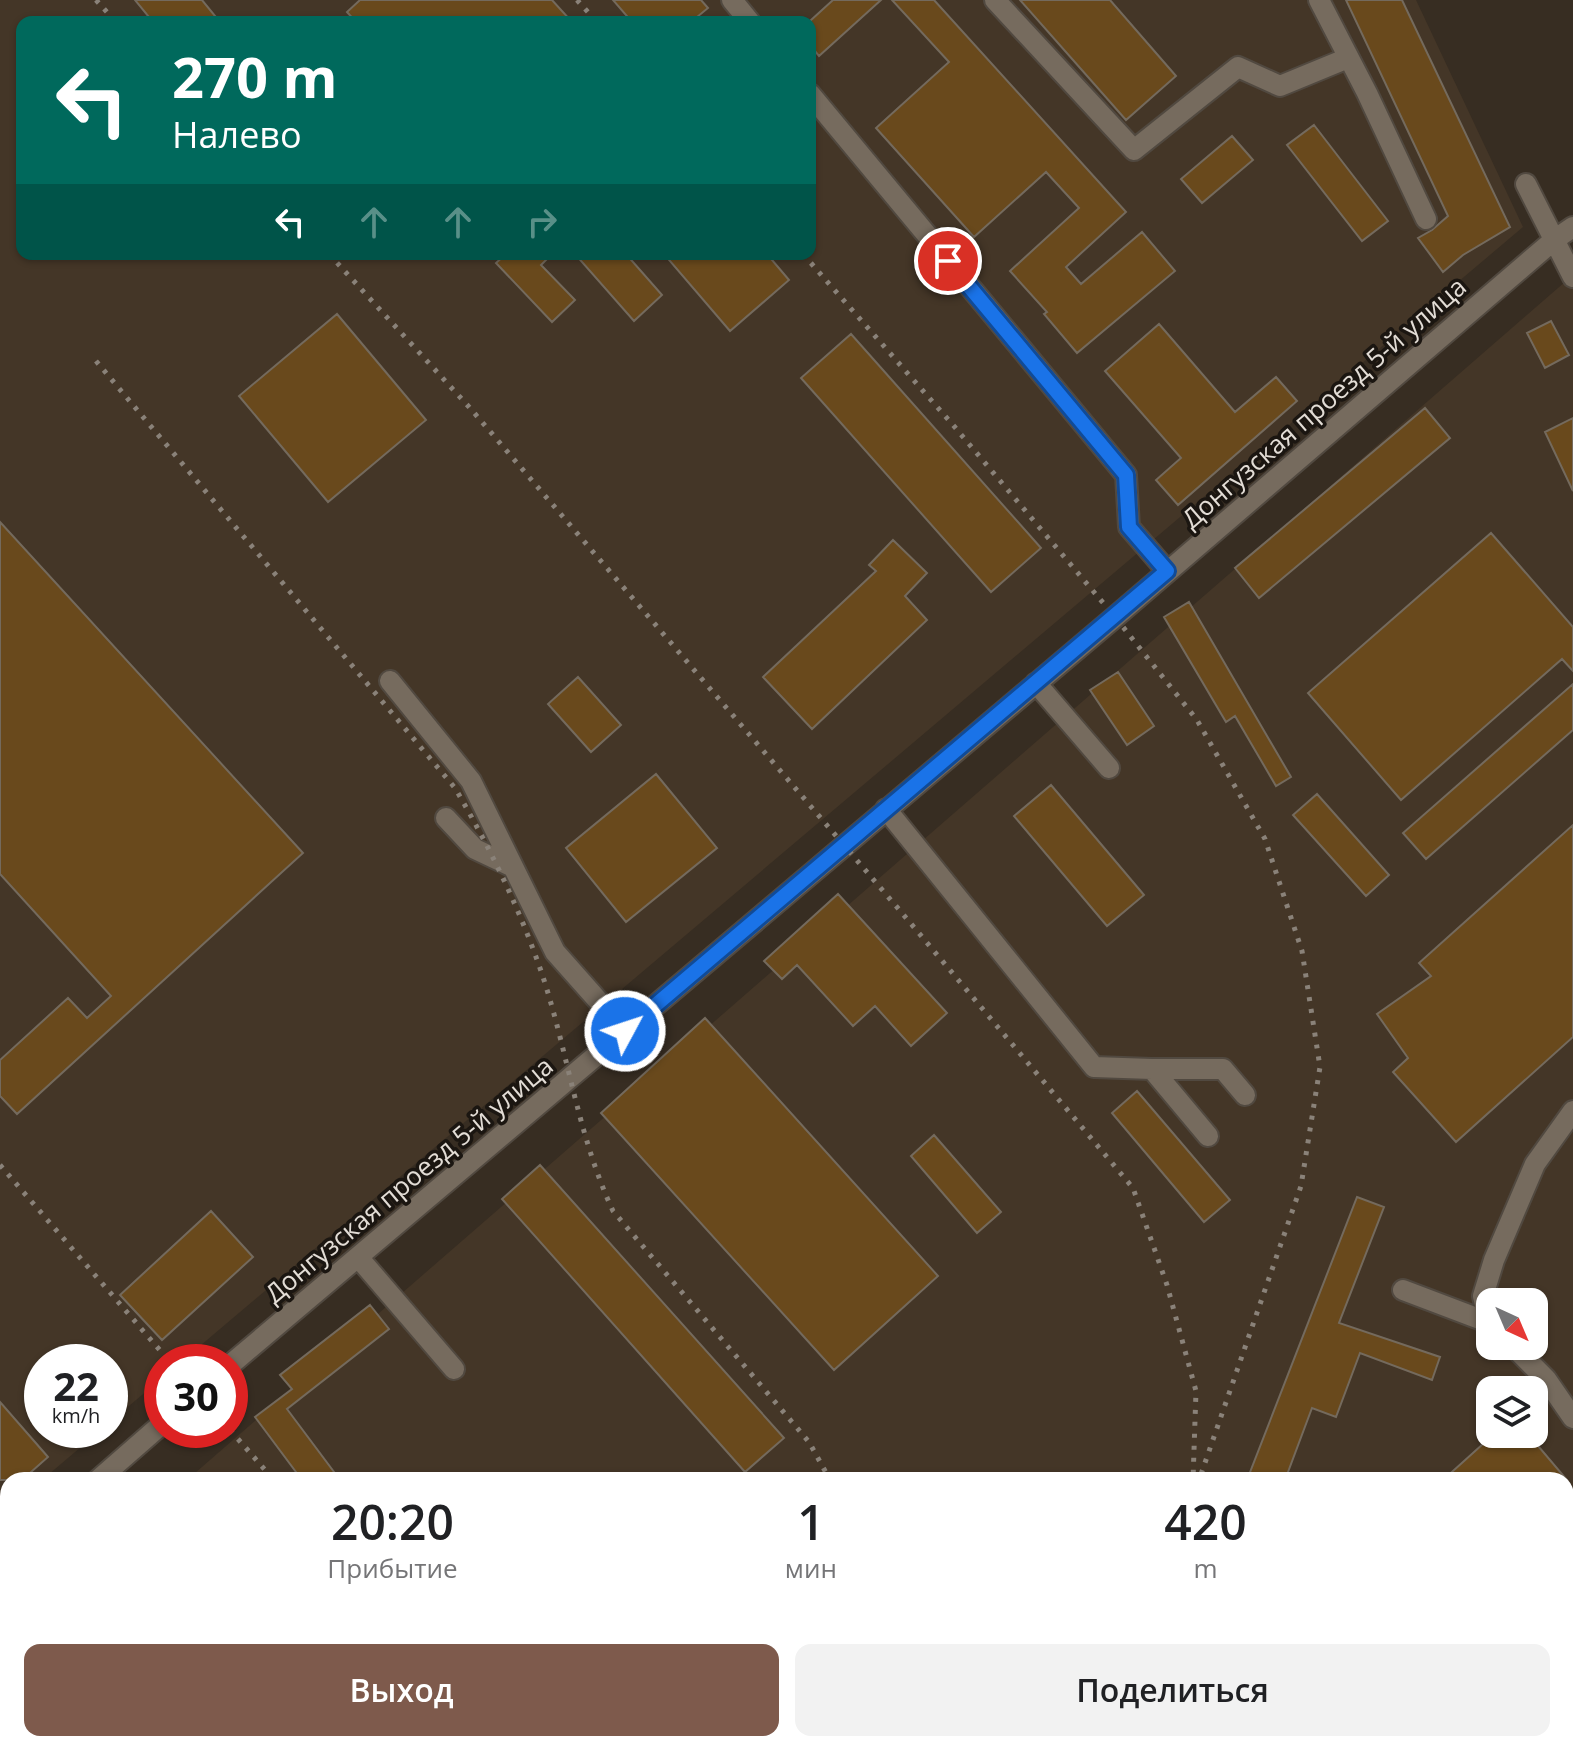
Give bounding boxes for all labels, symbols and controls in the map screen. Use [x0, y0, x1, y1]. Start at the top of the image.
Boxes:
text: 270 m [172, 38, 338, 114]
icon: left [40, 48, 144, 152]
text: Налево [172, 110, 302, 159]
icon: left [268, 200, 312, 244]
icon: ahead [352, 200, 396, 244]
icon: ahead [436, 200, 480, 244]
icon: right [520, 200, 564, 244]
pin [914, 227, 982, 295]
icon: arrive [926, 239, 970, 283]
street label: Донгузская проезд 5-й улица [1173, 268, 1473, 536]
position arrow [583, 989, 667, 1073]
street label: Донгузская проезд 5-й улица [256, 1048, 560, 1311]
north arrow [1476, 1288, 1548, 1360]
map controls [1476, 1288, 1548, 1448]
speed limit sign: 30 [144, 1344, 248, 1448]
text: 22 [53, 1358, 99, 1413]
button: layers [1476, 1376, 1548, 1448]
text: km/h [52, 1402, 100, 1429]
text: 20:20 [331, 1489, 454, 1554]
text: 1 [797, 1489, 825, 1554]
text: 420 [1164, 1489, 1247, 1554]
text: Прибытие [327, 1550, 458, 1586]
text: мин [785, 1550, 837, 1586]
text: m [1193, 1550, 1217, 1586]
button: Выход [24, 1644, 779, 1736]
button: Поделиться [795, 1644, 1550, 1736]

